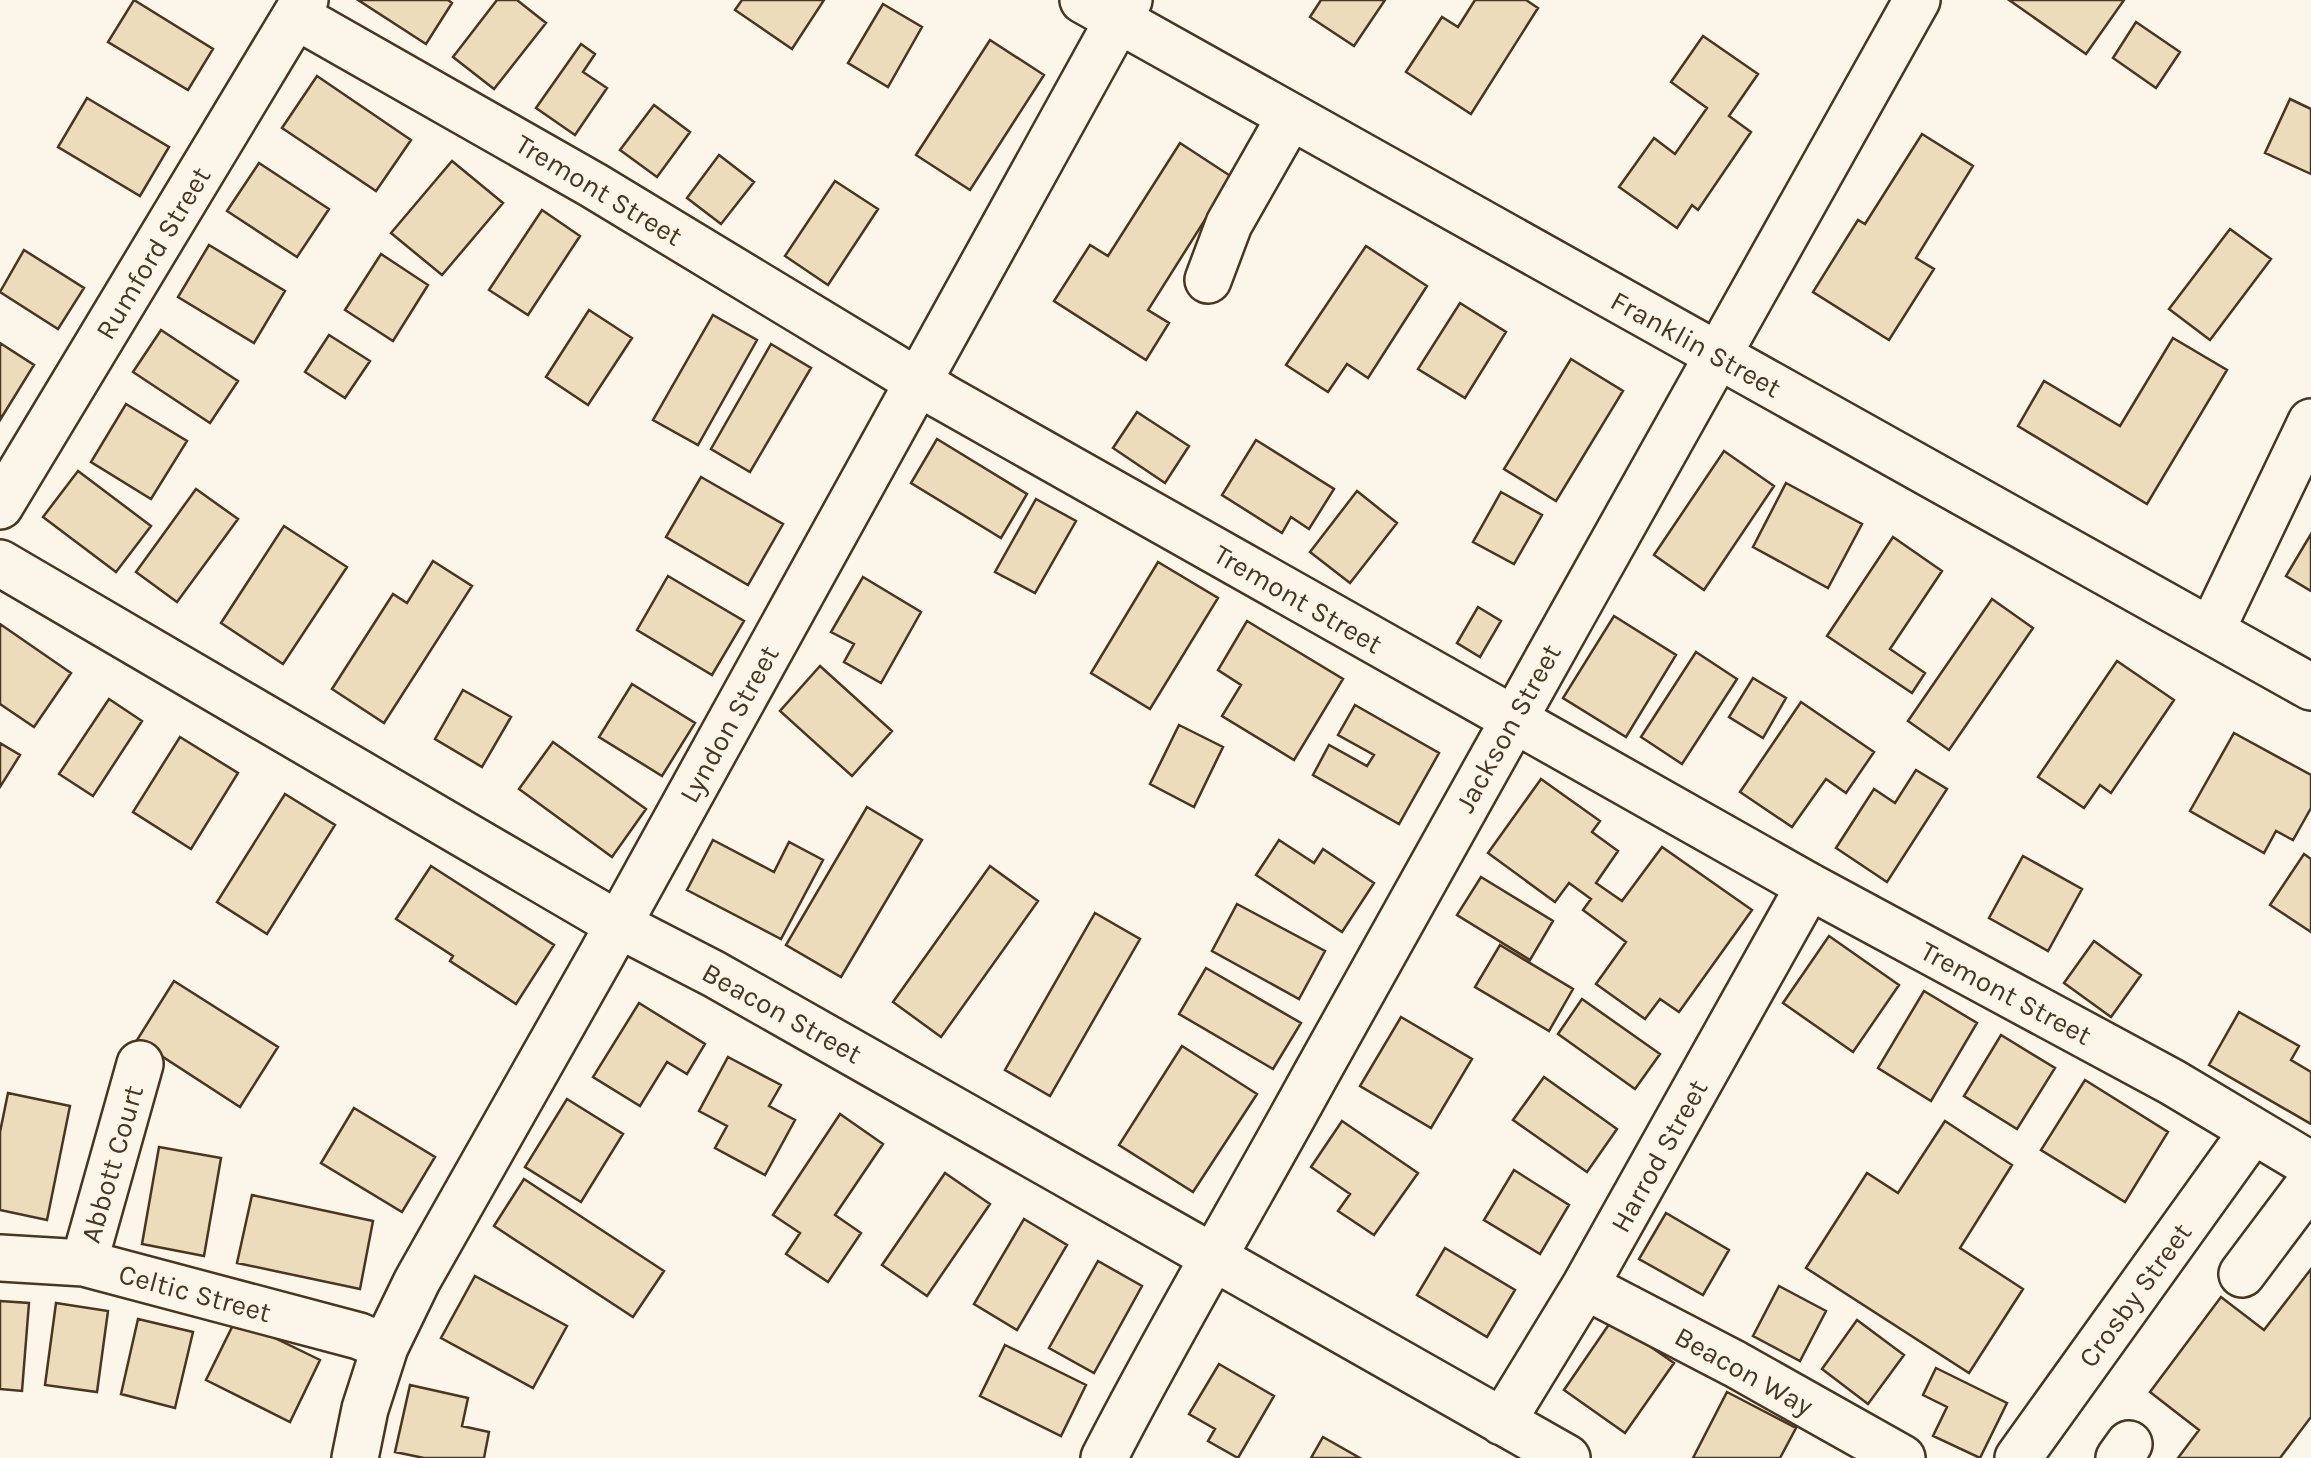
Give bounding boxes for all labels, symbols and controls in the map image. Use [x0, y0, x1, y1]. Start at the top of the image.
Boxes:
street label: Tremont Street [510, 127, 688, 253]
street label: Rumford Street [89, 161, 217, 345]
street label: Franklin Street [1605, 284, 1787, 404]
street label: Tremont Street [1208, 537, 1388, 661]
street label: Jackson Street [1448, 638, 1568, 818]
street label: Lyndon Street [672, 640, 786, 808]
street label: Tremont Street [1915, 934, 2097, 1052]
street label: Beacon Street [696, 956, 868, 1070]
street label: Harrod Street [1603, 1074, 1715, 1238]
street label: Abbott Court [74, 1081, 150, 1247]
street label: Crosby Street [2072, 1216, 2198, 1374]
street label: Celtic Street [115, 1257, 275, 1329]
street label: Beacon Way [1669, 1319, 1819, 1423]

